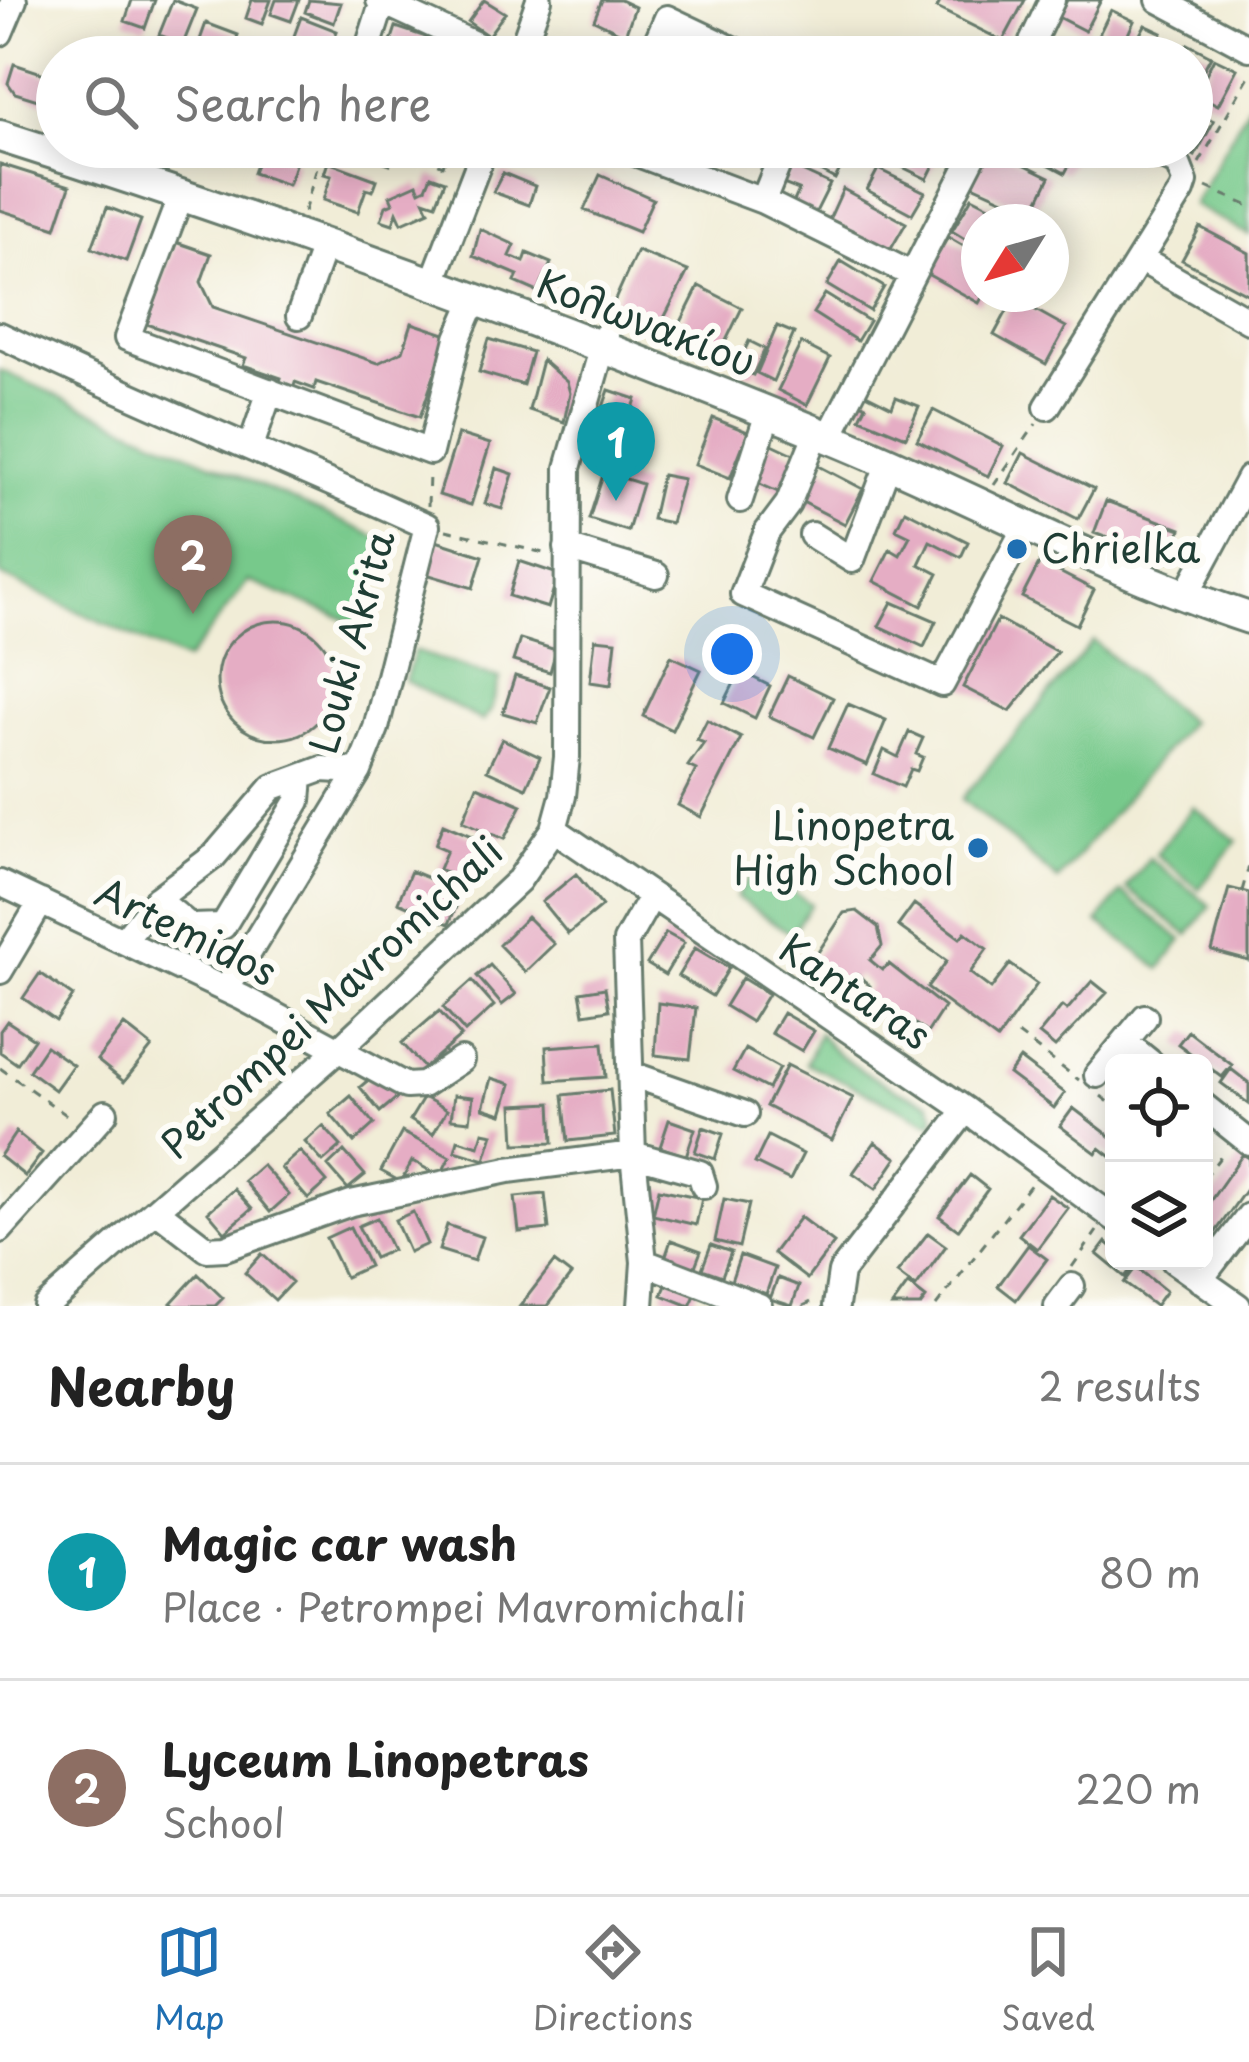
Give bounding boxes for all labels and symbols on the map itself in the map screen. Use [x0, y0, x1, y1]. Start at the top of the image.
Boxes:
north arrow [961, 204, 1069, 312]
street label: Κολωνακίου [529, 252, 765, 389]
pin: 1 [577, 402, 655, 501]
pin: 2 [154, 515, 232, 614]
place label: Chrielka [1041, 517, 1201, 576]
street label: Louki Akrita [291, 522, 408, 760]
marker: Chrielka [1004, 536, 1030, 562]
your location [702, 624, 762, 684]
place label: Linopetra High School [734, 794, 954, 898]
street label: Petrompei Mavromichali [146, 821, 515, 1171]
marker: Linopetra High School [965, 835, 991, 861]
street label: Artemidos [87, 861, 288, 999]
street label: Kantaras [769, 917, 944, 1062]

